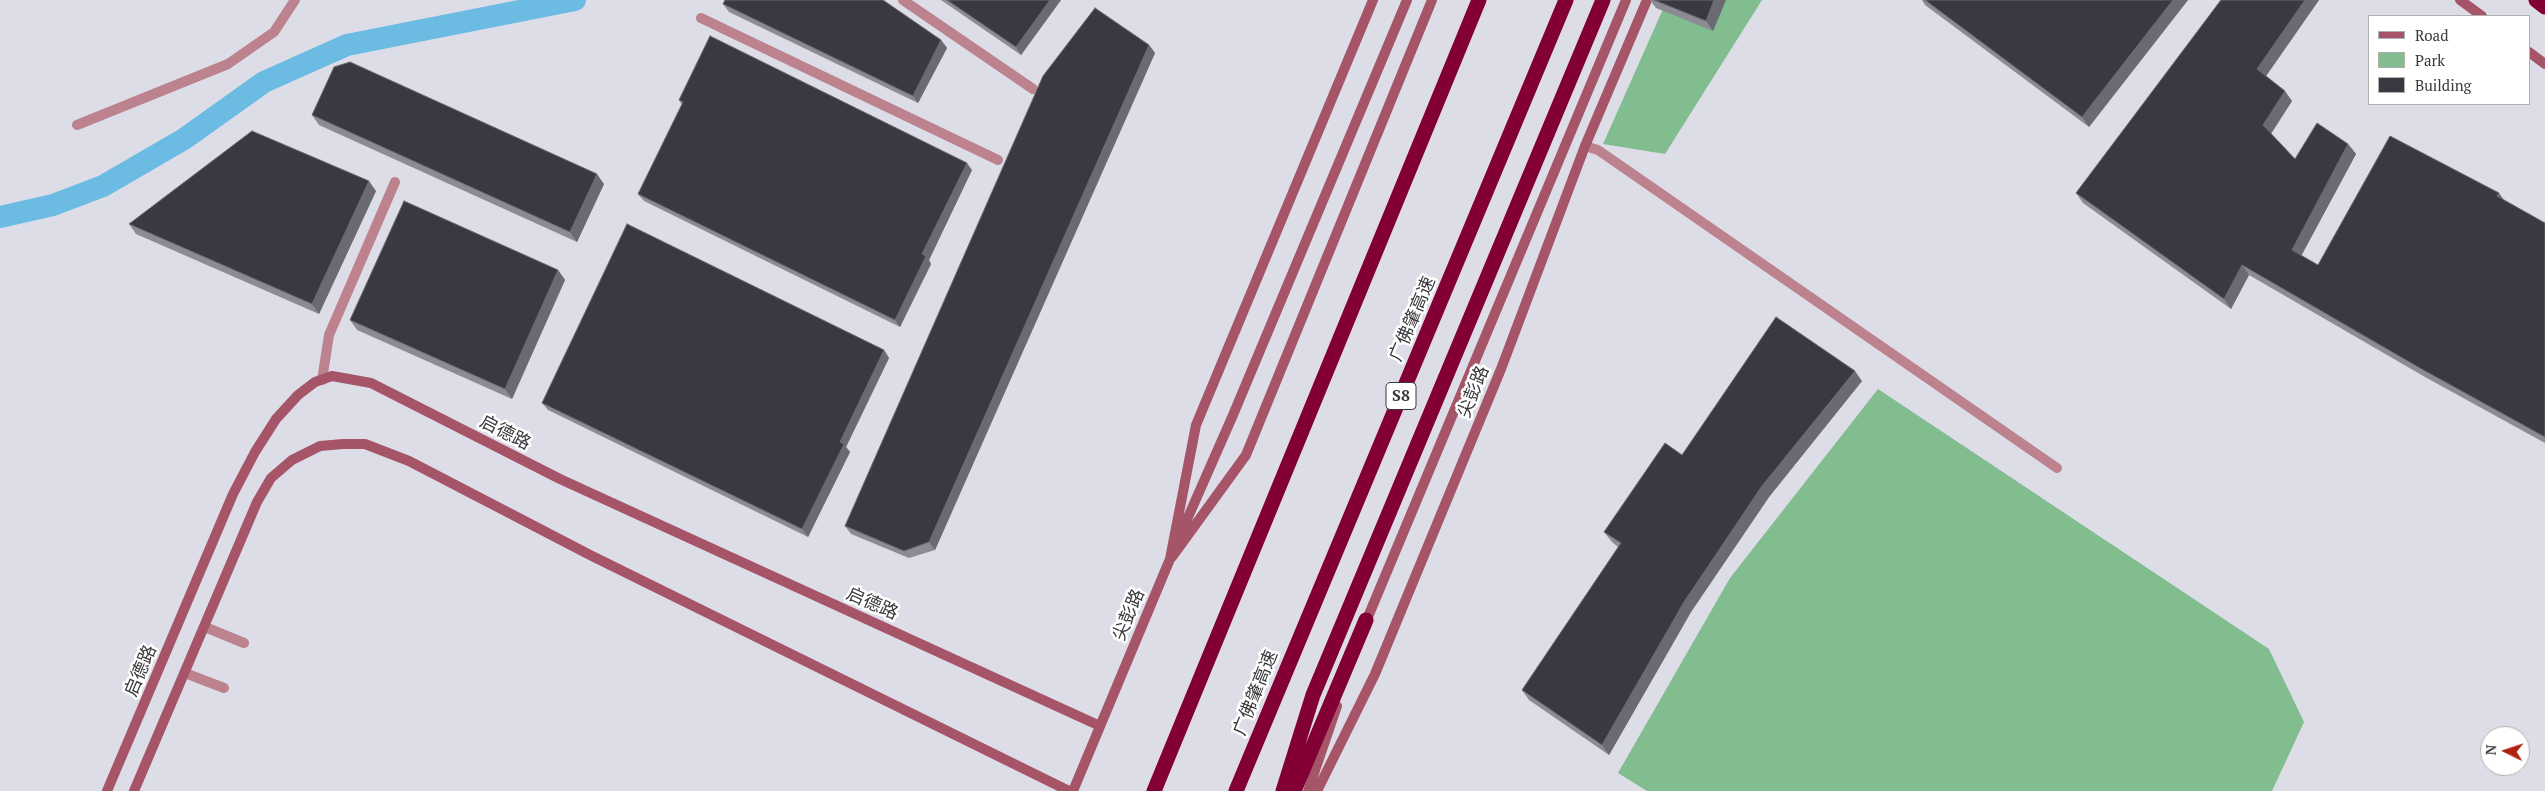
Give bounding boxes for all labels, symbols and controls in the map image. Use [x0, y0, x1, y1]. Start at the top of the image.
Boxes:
legend [2368, 15, 2530, 105]
text: Road [2415, 25, 2448, 45]
text: Park [2415, 50, 2445, 70]
text: Building [2415, 75, 2472, 95]
street label: 广佛肇高速 [1385, 273, 1441, 365]
street label: 尖彭路 [1454, 363, 1494, 421]
road number: S8 [1386, 382, 1416, 410]
street label: 启德路 [476, 411, 534, 455]
street label: 启德路 [843, 583, 901, 625]
street label: 尖彭路 [1109, 586, 1149, 644]
street label: 启德路 [121, 642, 161, 700]
street label: 广佛肇高速 [1229, 647, 1283, 739]
north arrow [2480, 726, 2530, 776]
text: N [2481, 744, 2500, 756]

